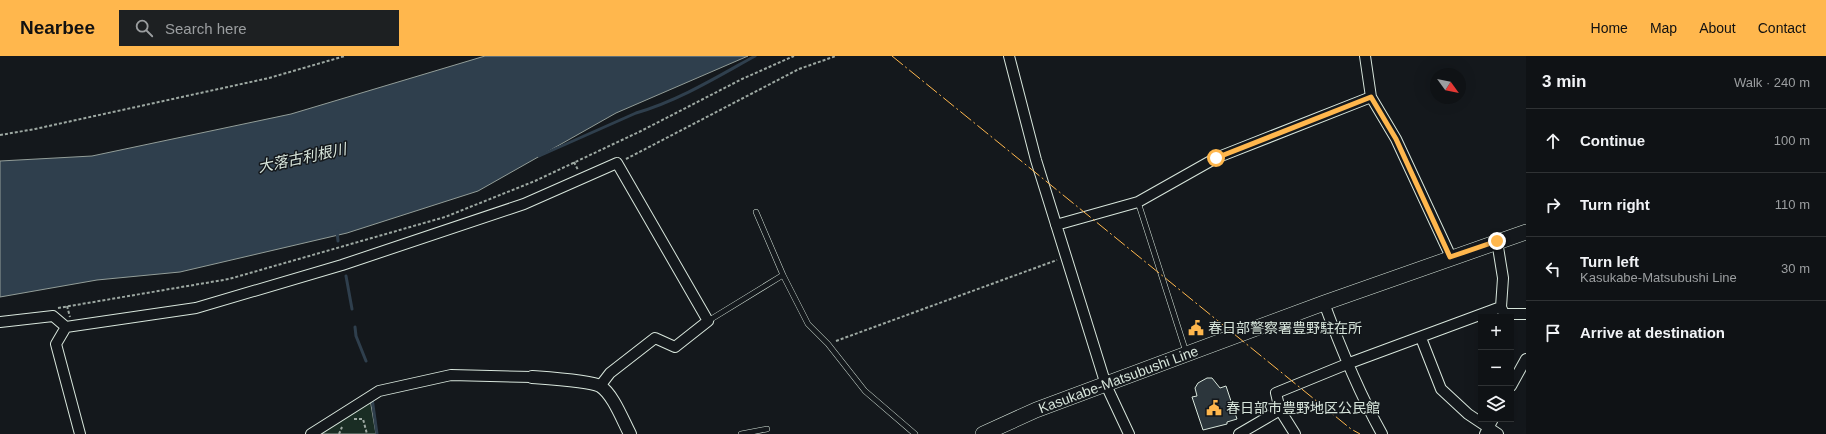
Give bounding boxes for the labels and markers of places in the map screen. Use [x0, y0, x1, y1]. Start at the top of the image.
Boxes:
public building icon: 春日部警察署豊野駐在所 [1187, 319, 1205, 337]
place label: 春日部警察署豊野駐在所 [1208, 320, 1362, 336]
public building icon: 春日部市豊野地区公民館 [1205, 399, 1223, 417]
place label: 春日部市豊野地区公民館 [1226, 400, 1380, 416]

